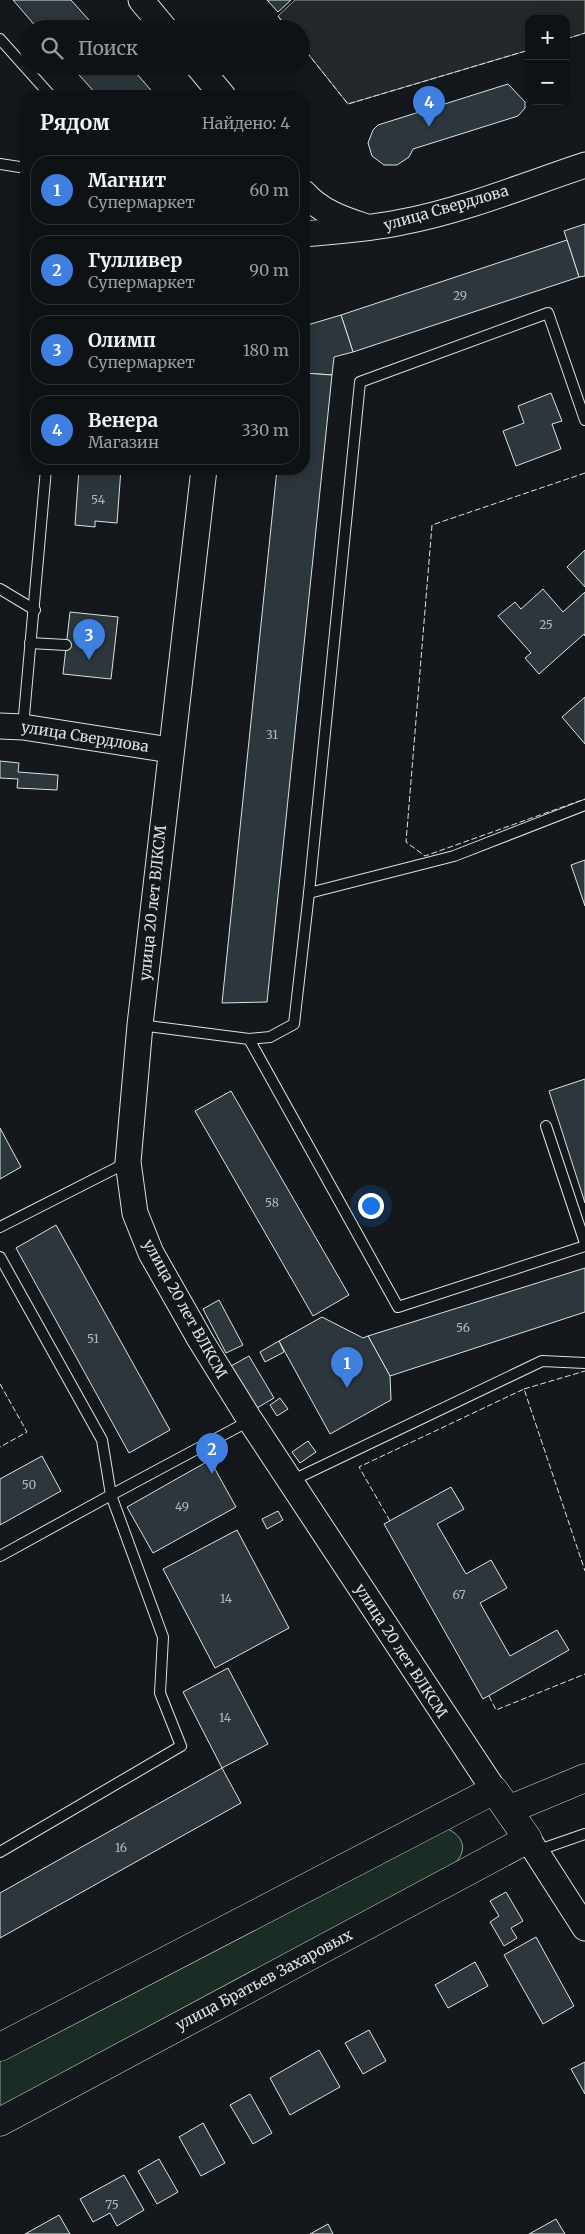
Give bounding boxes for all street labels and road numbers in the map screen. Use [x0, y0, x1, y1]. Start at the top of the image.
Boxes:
street label: улица Свердлова [381, 181, 510, 234]
street label: улица Свердлова [20, 717, 150, 756]
street label: улица 20 лет ВЛКСМ [135, 824, 170, 982]
street label: улица 20 лет ВЛКСМ [139, 1236, 232, 1382]
street label: улица 20 лет ВЛКСМ [351, 1580, 452, 1722]
street label: улица Братьев Захаровых [172, 1925, 355, 2034]

